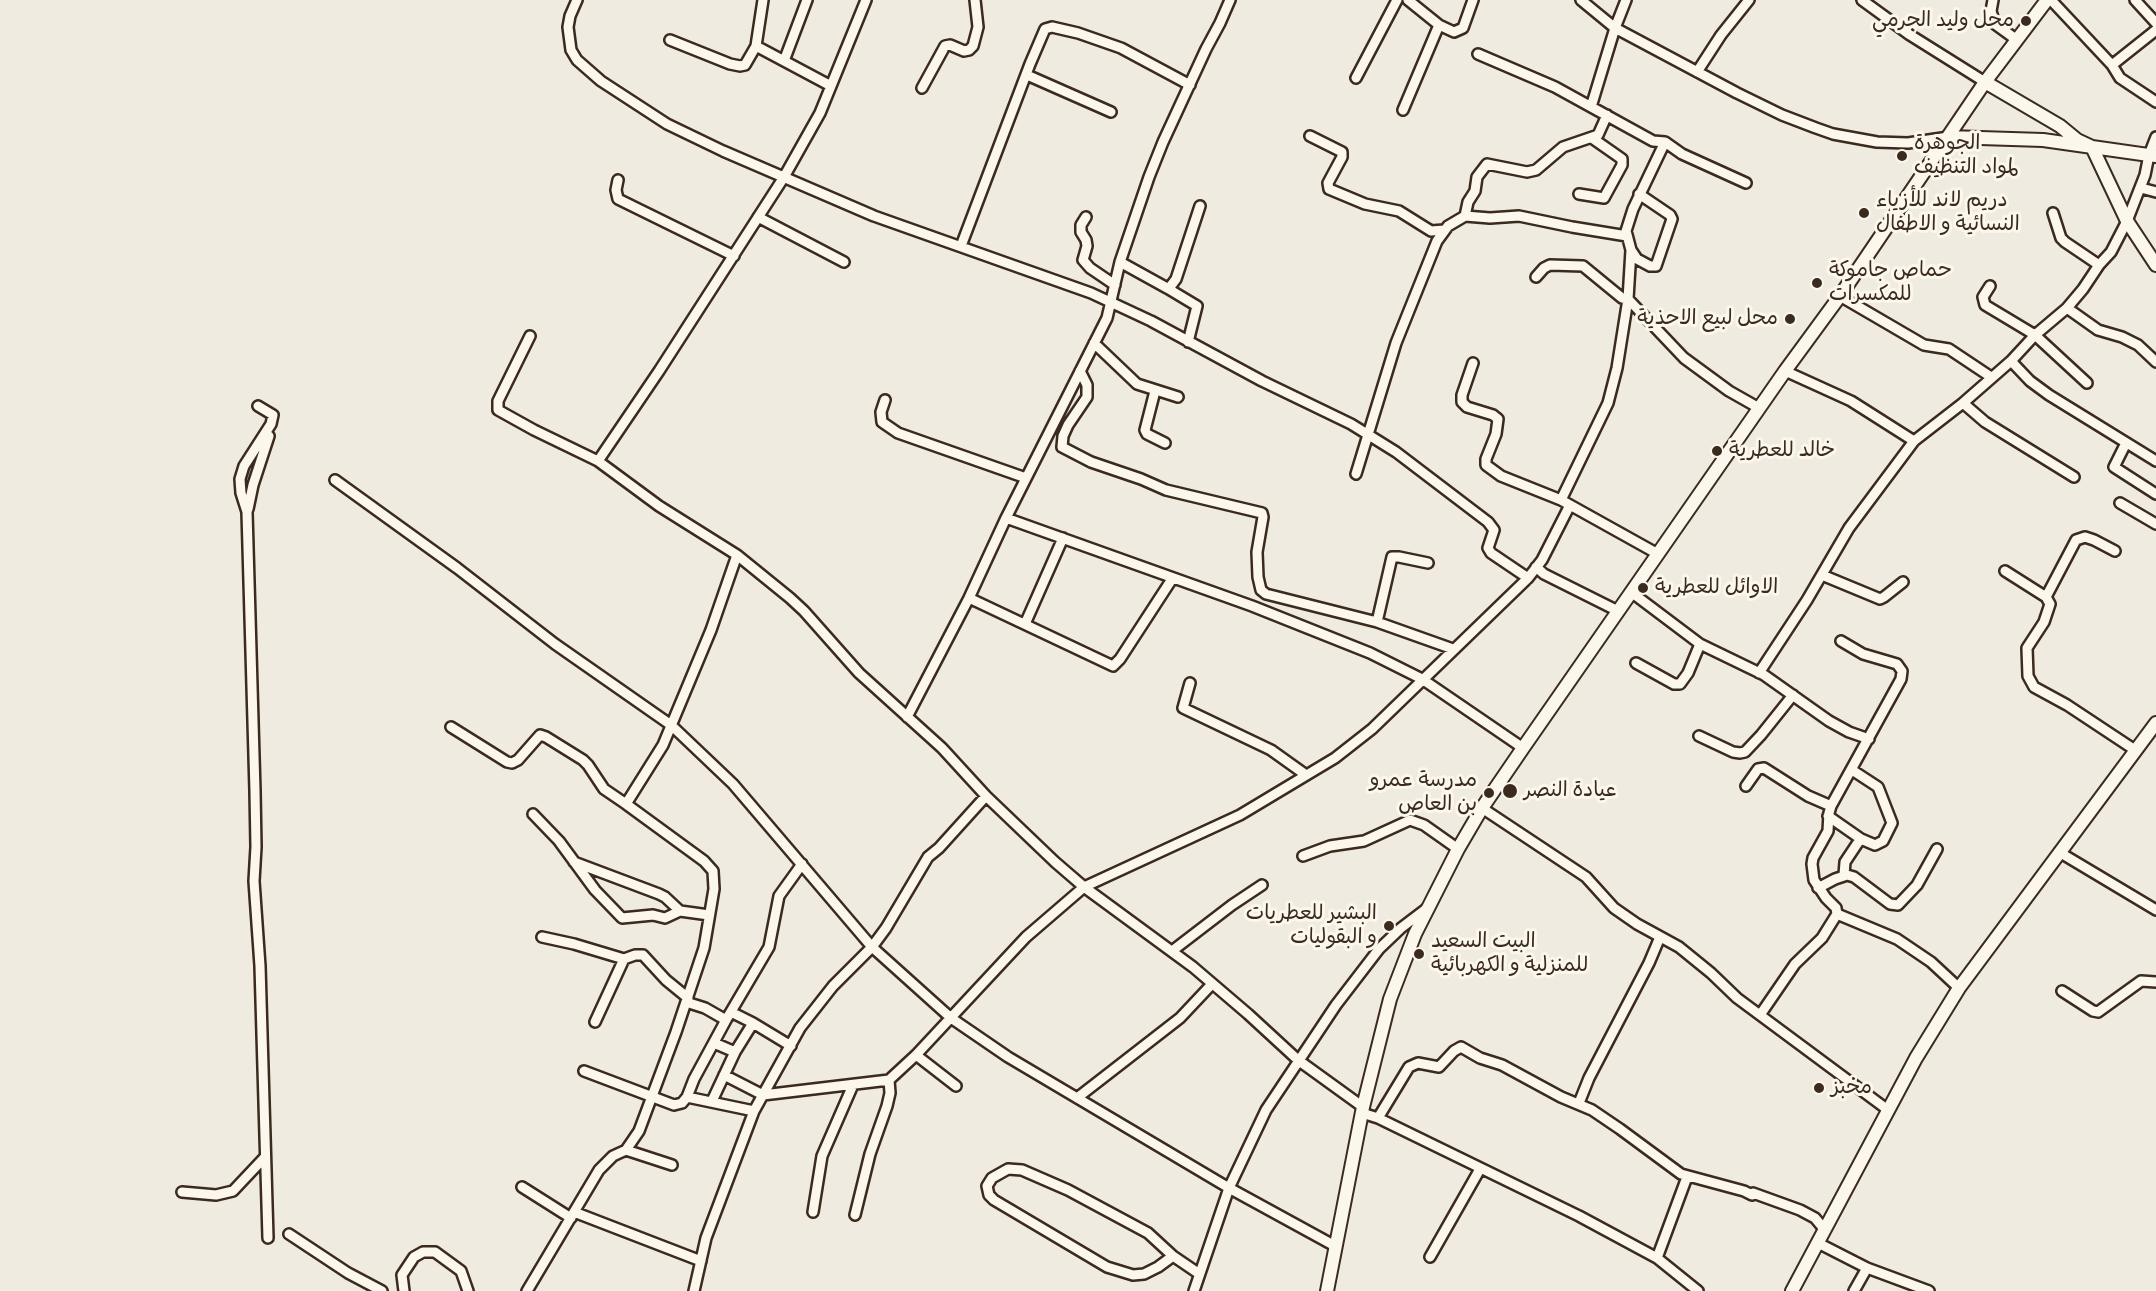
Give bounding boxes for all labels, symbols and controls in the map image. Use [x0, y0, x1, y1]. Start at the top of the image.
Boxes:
place label: محل وليد الجرمي [1872, 8, 2014, 34]
marker: محل وليد الجرمي [2019, 14, 2033, 28]
place label: الجوهرة لمواد التنظيف [1914, 131, 2018, 181]
marker: الجوهرة لمواد التنظيف [1895, 149, 1909, 163]
place label: دريم لاند للأزياء النسائية و الاطفال [1876, 188, 2020, 238]
marker: دريم لاند للأزياء النسائية و الاطفال [1857, 206, 1871, 220]
place label: حماص جاموكة للمكسرات [1829, 258, 1951, 308]
marker: حماص جاموكة للمكسرات [1810, 276, 1824, 290]
place label: محل لبيع الاحذية [1637, 306, 1778, 332]
marker: محل لبيع الاحذية [1783, 312, 1797, 326]
place label: خالد للعطرية [1729, 438, 1835, 464]
marker: خالد للعطرية [1710, 444, 1724, 458]
place label: الاوائل للعطرية [1655, 575, 1778, 601]
marker: الاوائل للعطرية [1636, 581, 1650, 595]
place label: مدرسة عمرو بن العاص [1370, 768, 1477, 818]
place label: عيادة النصر [1524, 778, 1617, 804]
marker: عيادة النصر [1501, 782, 1519, 800]
marker: مدرسة عمرو بن العاص [1482, 786, 1496, 800]
place label: البشير للعطريات و البقوليات [1246, 901, 1377, 951]
marker: البشير للعطريات و البقوليات [1382, 919, 1396, 933]
place label: البيت السعيد للمنزلية و الكهربائية [1431, 929, 1588, 979]
marker: البيت السعيد للمنزلية و الكهربائية [1412, 947, 1426, 961]
place label: مخبز [1831, 1075, 1872, 1101]
marker: مخبز [1812, 1081, 1826, 1095]

